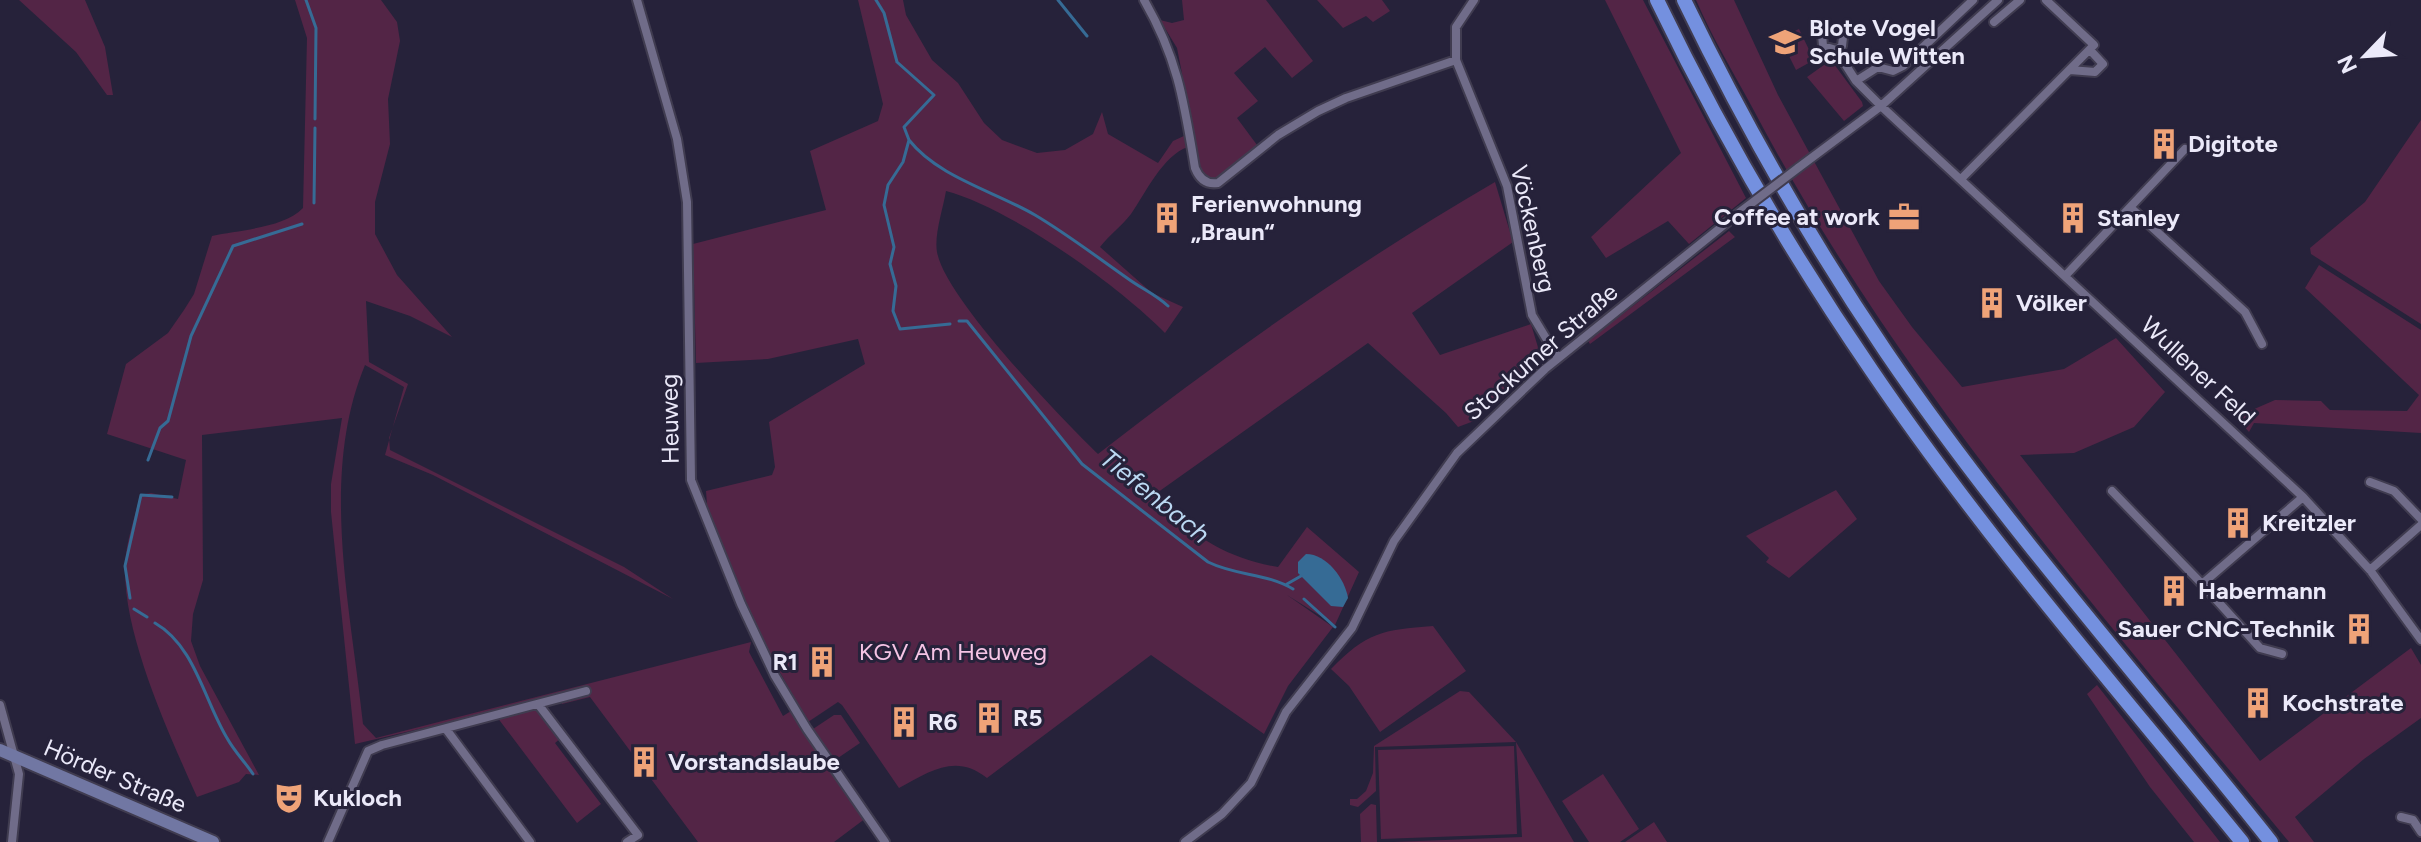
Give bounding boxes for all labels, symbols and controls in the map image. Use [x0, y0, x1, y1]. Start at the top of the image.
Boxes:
place label: Blote Vogel Schule Witten [1809, 13, 1965, 70]
north arrow [2325, 16, 2405, 96]
school or university icon: Blote Vogel Schule Witten [1768, 25, 1802, 59]
text: N [2331, 51, 2363, 78]
building icon: Digitote [2147, 127, 2181, 161]
place label: Digitote [2188, 129, 2278, 158]
street label: Vöckenberg [1505, 162, 1562, 295]
place label: Ferienwohnung „Braun“ [1191, 189, 1362, 246]
office icon: Coffee at work [1887, 200, 1921, 234]
building icon: Ferienwohnung „Braun“ [1150, 201, 1184, 235]
building icon: Stanley [2056, 201, 2090, 235]
place label: Coffee at work [1714, 202, 1880, 231]
place label: Stanley [2097, 203, 2180, 232]
street label: Stockumer Straße [1458, 277, 1623, 426]
building icon: Völker [1975, 286, 2009, 320]
place label: Völker [2016, 288, 2087, 317]
street label: Wullener Feld [2135, 310, 2262, 431]
street label: Heuweg [654, 374, 685, 464]
water label: Tiefenbach [1094, 442, 1216, 550]
building icon: Kreitzler [2221, 506, 2255, 540]
place label: Kreitzler [2262, 508, 2356, 537]
building icon: Habermann [2157, 574, 2191, 608]
place label: Habermann [2198, 576, 2326, 605]
building icon: Sauer CNC-Technik [2342, 612, 2376, 646]
place label: Sauer CNC-Technik [2117, 614, 2335, 643]
park label: KGV Am Heuweg [859, 637, 1047, 666]
building icon: R1 [805, 645, 839, 679]
place label: R1 [772, 647, 798, 676]
building icon: Kochstrate [2241, 686, 2275, 720]
place label: Kochstrate [2282, 688, 2403, 717]
building icon: R5 [972, 701, 1006, 735]
place label: R5 [1013, 703, 1042, 732]
building icon: R6 [887, 705, 921, 739]
place label: R6 [928, 707, 957, 736]
street label: Hörder Straße [40, 732, 191, 819]
building icon: Vorstandslaube [627, 745, 661, 779]
place label: Vorstandslaube [668, 747, 840, 776]
theatre icon: Kukloch [272, 781, 306, 815]
place label: Kukloch [313, 783, 402, 812]

